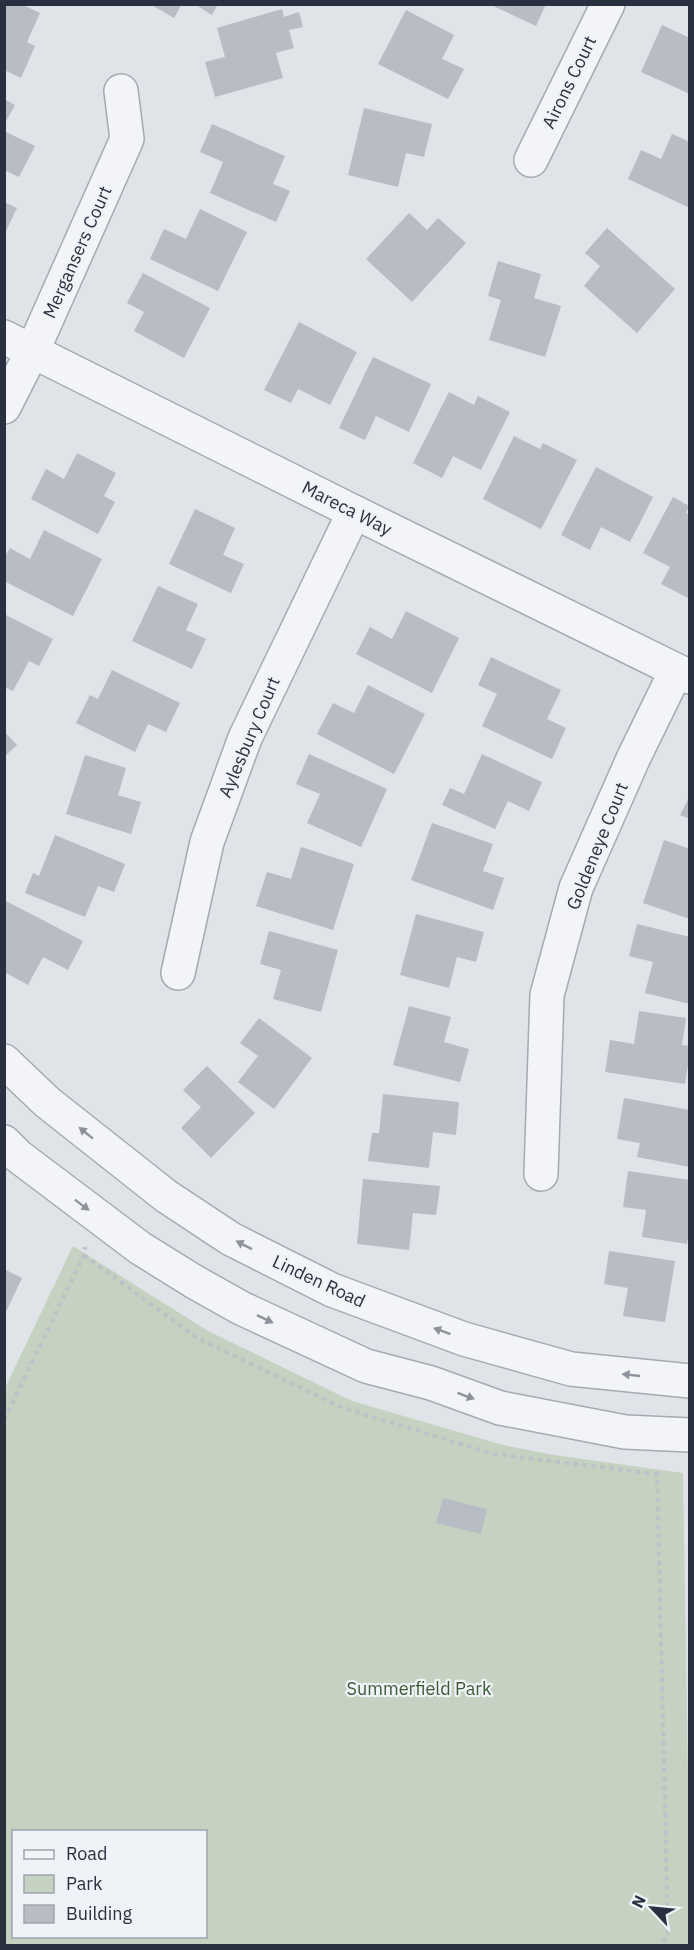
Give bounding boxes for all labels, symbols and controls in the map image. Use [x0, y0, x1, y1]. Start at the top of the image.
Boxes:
street label: Airons Court [537, 32, 601, 132]
street label: Mergansers Court [37, 182, 117, 322]
street label: Mareca Way [298, 476, 396, 540]
street label: Aylesbury Court [213, 673, 285, 801]
street label: Goldeneye Court [561, 779, 633, 913]
one-way arrow [78, 1126, 94, 1139]
one-way arrow [74, 1199, 90, 1212]
one-way arrow [236, 1241, 253, 1250]
street label: Linden Road [269, 1249, 369, 1313]
one-way arrow [257, 1315, 274, 1324]
one-way arrow [433, 1326, 451, 1335]
one-way arrow [622, 1370, 641, 1380]
one-way arrow [458, 1391, 476, 1401]
park label: Summerfield Park [347, 1677, 492, 1700]
legend [12, 1830, 207, 1938]
text: Road [66, 1842, 107, 1865]
text: Park [66, 1872, 103, 1895]
north arrow [622, 1878, 682, 1938]
text: N [627, 1892, 650, 1911]
text: Building [66, 1902, 133, 1925]

